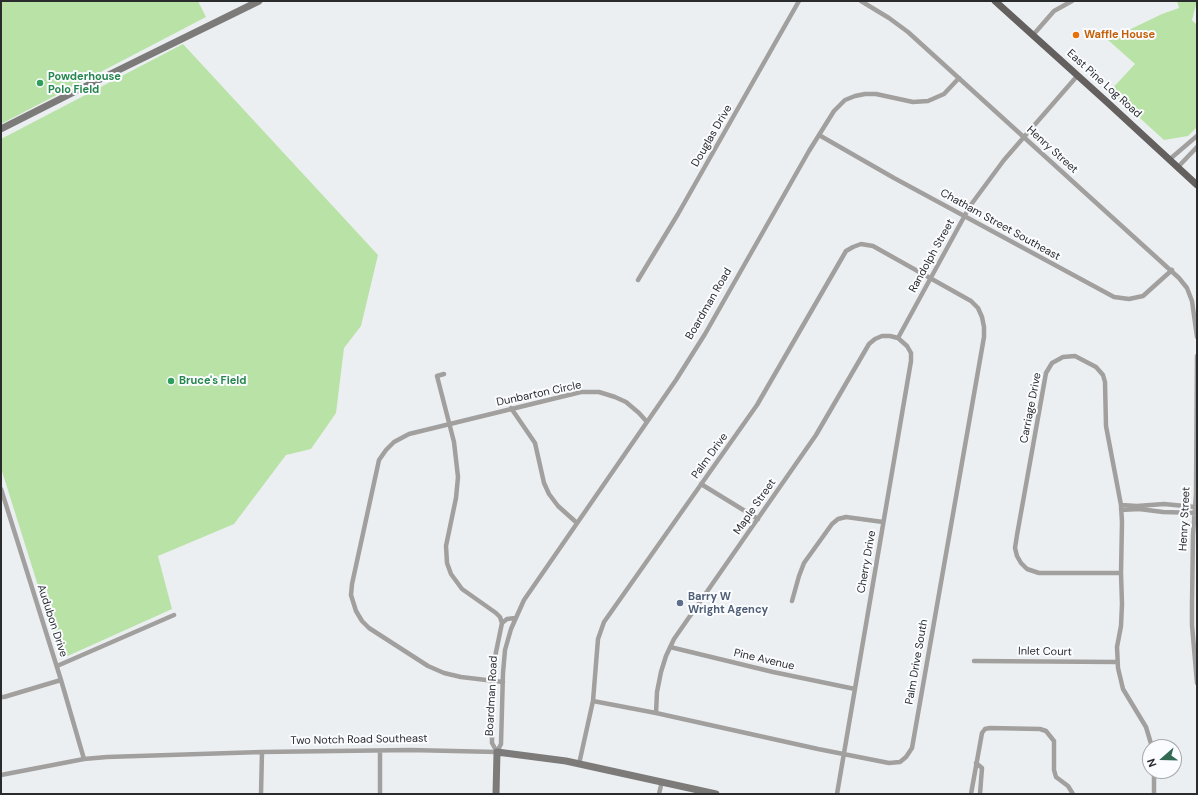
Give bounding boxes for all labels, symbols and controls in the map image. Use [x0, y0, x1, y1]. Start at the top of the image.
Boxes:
place label: Waffle House [1084, 28, 1155, 42]
marker: Waffle House [1071, 30, 1081, 40]
street label: East Pine Log Road [1064, 47, 1144, 121]
place label: Powderhouse Polo Field [48, 70, 121, 96]
marker: Powderhouse Polo Field [35, 78, 45, 88]
street label: Douglas Drive [689, 103, 735, 169]
street label: Henry Street [1024, 124, 1080, 176]
street label: Chatham Street Southeast [938, 186, 1062, 264]
street label: Randolph Street [906, 217, 958, 295]
street label: Boardman Road [683, 266, 735, 342]
street label: Carriage Drive [1018, 372, 1044, 444]
place label: Bruce's Field [179, 374, 247, 388]
marker: Bruce's Field [166, 376, 176, 386]
street label: Dunbarton Circle [495, 379, 583, 409]
street label: Palm Drive [689, 431, 731, 481]
street label: Maple Street [731, 477, 779, 537]
street label: Henry Street [1177, 487, 1193, 551]
street label: Cherry Drive [855, 529, 879, 595]
street label: Audubon Drive [34, 583, 70, 659]
place label: Barry W Wright Agency [688, 590, 768, 616]
marker: Barry W Wright Agency [675, 598, 685, 608]
street label: Palm Drive South [903, 618, 931, 706]
street label: Inlet Court [1018, 645, 1072, 659]
street label: Pine Avenue [732, 647, 796, 673]
street label: Boardman Road [483, 655, 501, 737]
street label: Two Notch Road Southeast [290, 732, 428, 748]
north arrow [1142, 739, 1182, 779]
text: N [1144, 757, 1160, 769]

